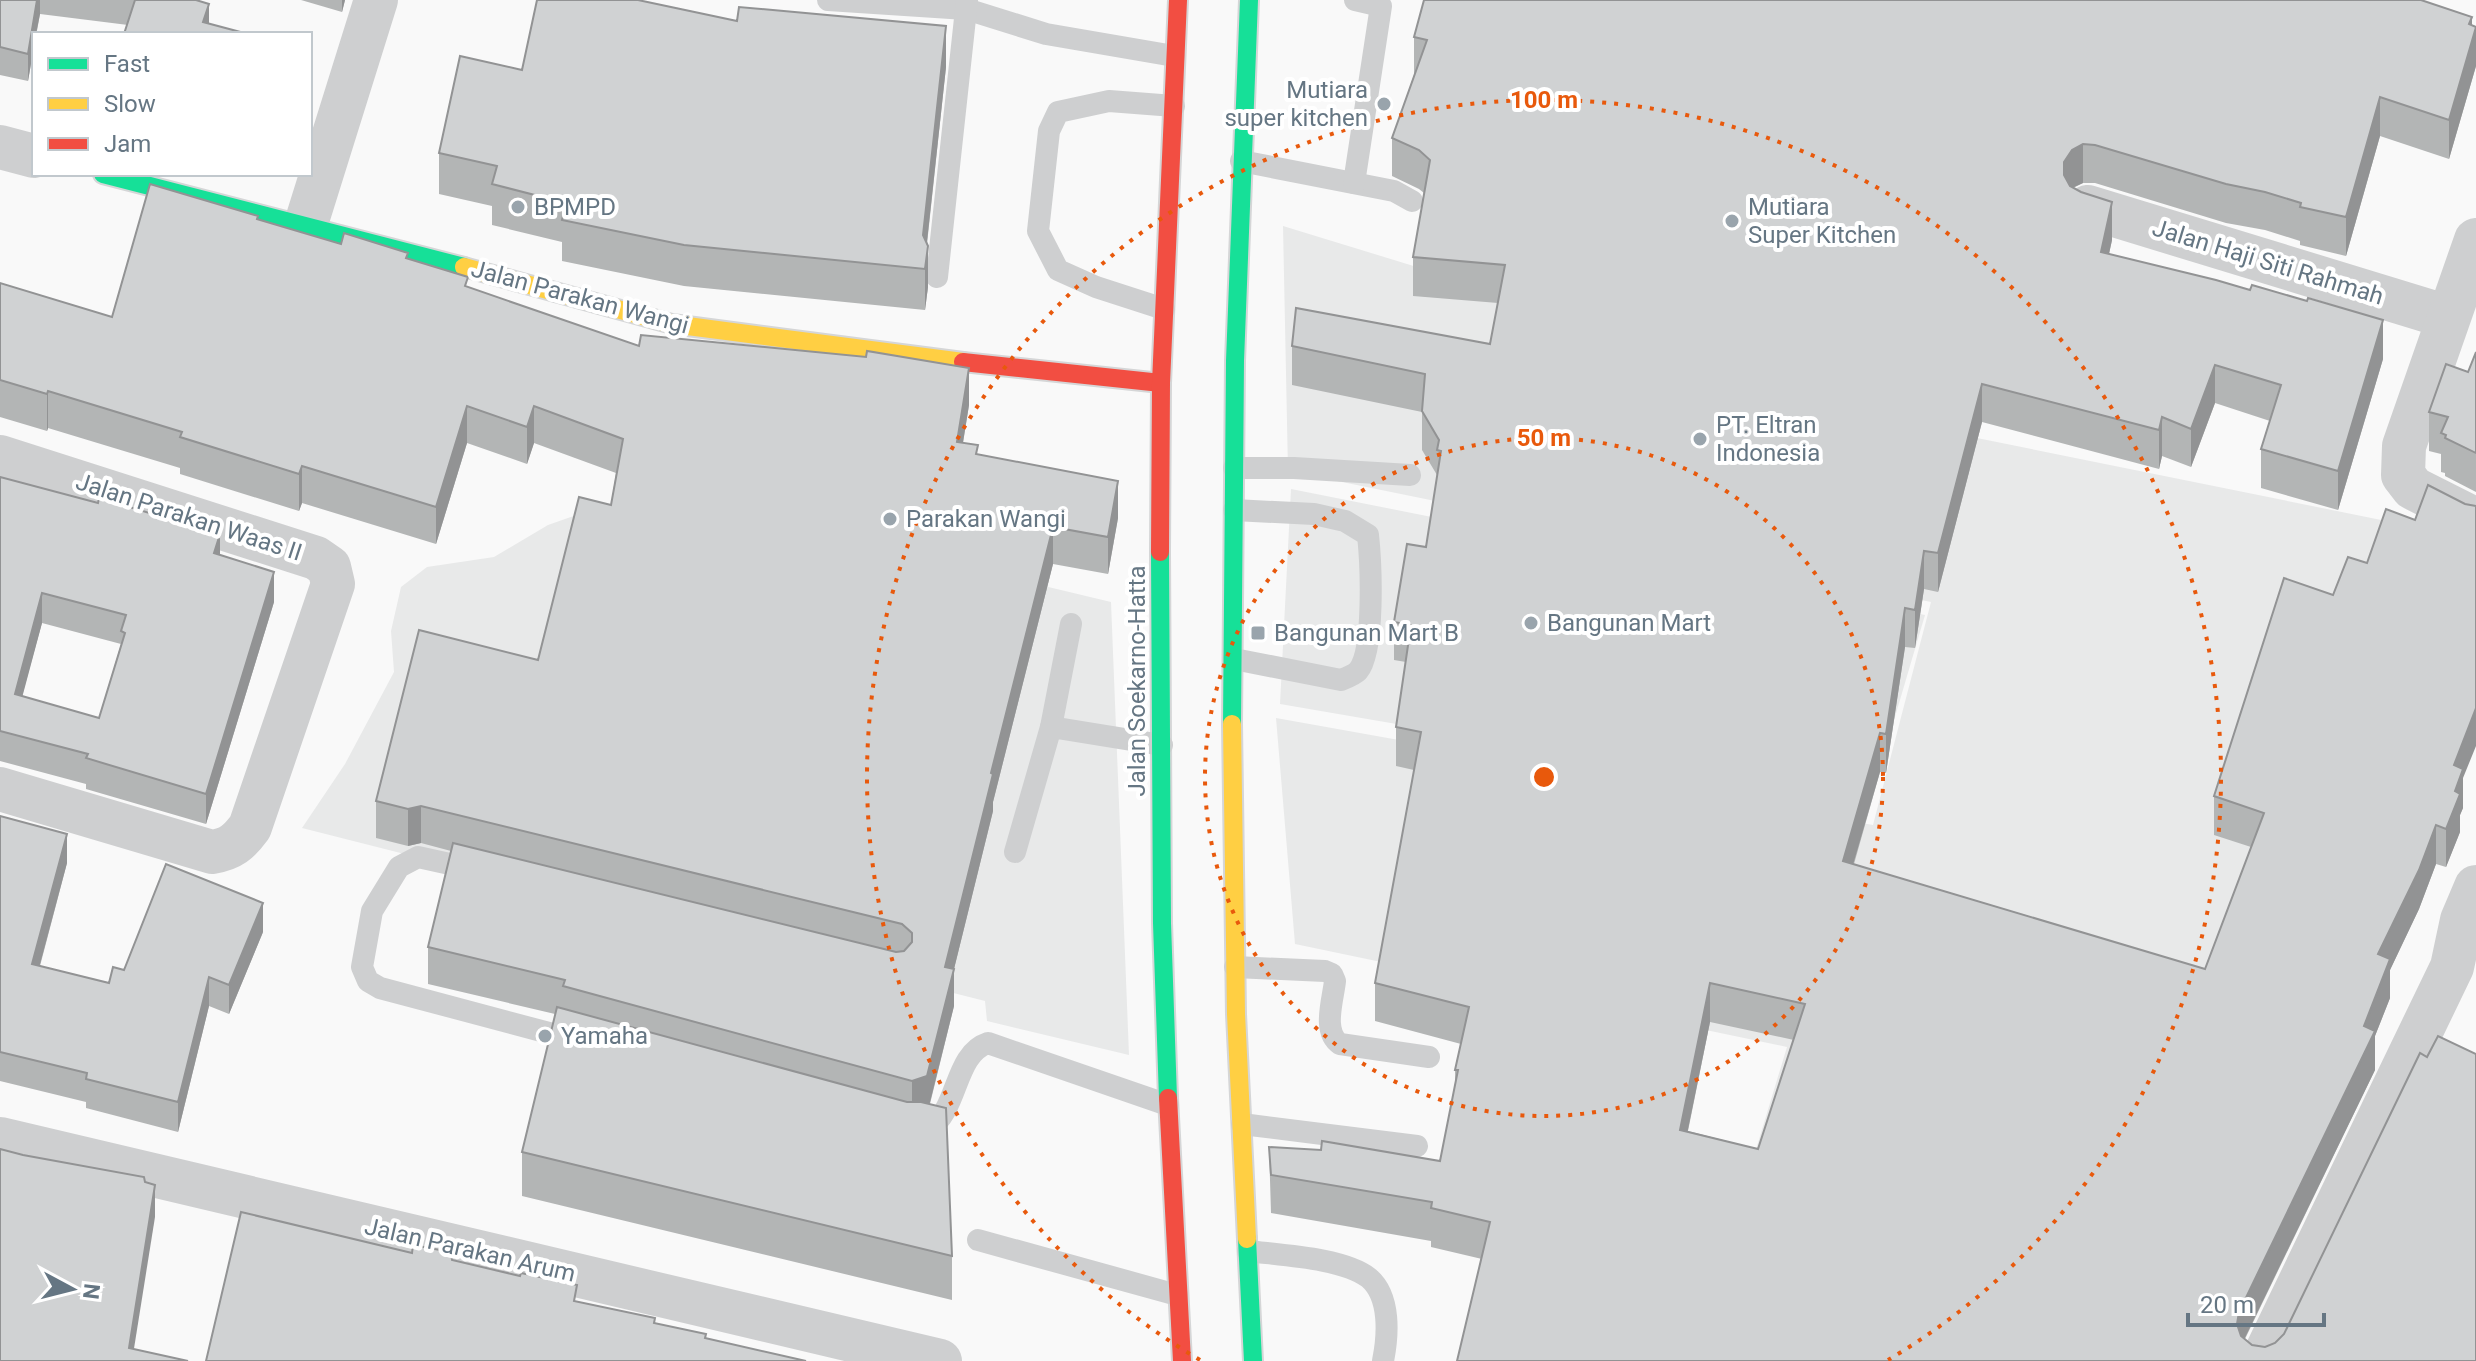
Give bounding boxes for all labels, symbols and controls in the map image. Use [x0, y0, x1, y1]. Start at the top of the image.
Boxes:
legend [32, 32, 312, 176]
text: Fast [104, 50, 150, 78]
place label: Mutiara super kitchen [1224, 76, 1368, 132]
text: 100 m [1510, 86, 1578, 114]
text: Slow [104, 90, 156, 118]
marker: Mutiara super kitchen [1375, 95, 1393, 113]
text: Jam [104, 130, 151, 158]
place label: BPMPD [534, 193, 616, 221]
place label: Mutiara Super Kitchen [1748, 193, 1896, 249]
marker: BPMPD [509, 198, 527, 216]
marker: Mutiara Super Kitchen [1723, 212, 1741, 230]
street label: Jalan Haji Siti Rahmah [2149, 213, 2387, 311]
street label: Jalan Parakan Wangi [468, 254, 692, 340]
place label: PT. Eltran Indonesia [1716, 411, 1820, 467]
text: 50 m [1517, 424, 1571, 452]
marker: PT. Eltran Indonesia [1691, 430, 1709, 448]
street label: Jalan Parakan Waas II [72, 467, 306, 567]
place label: Parakan Wangi [906, 505, 1066, 533]
marker: Parakan Wangi [881, 510, 899, 528]
street label: Jalan Soekarno-Hatta [1123, 566, 1151, 796]
place label: Bangunan Mart [1547, 609, 1711, 637]
marker: Bangunan Mart [1522, 614, 1540, 632]
place label: Bangunan Mart B [1274, 619, 1459, 647]
marker: Bangunan Mart B [1249, 624, 1267, 642]
centre of rings [1530, 763, 1558, 791]
place label: Yamaha [561, 1022, 648, 1050]
marker: Yamaha [536, 1027, 554, 1045]
street label: Jalan Parakan Arum [362, 1212, 578, 1288]
north arrow [32, 1249, 112, 1329]
scale bar [2188, 1277, 2324, 1327]
text: N [78, 1282, 105, 1301]
text: 20 m [2200, 1291, 2254, 1319]

